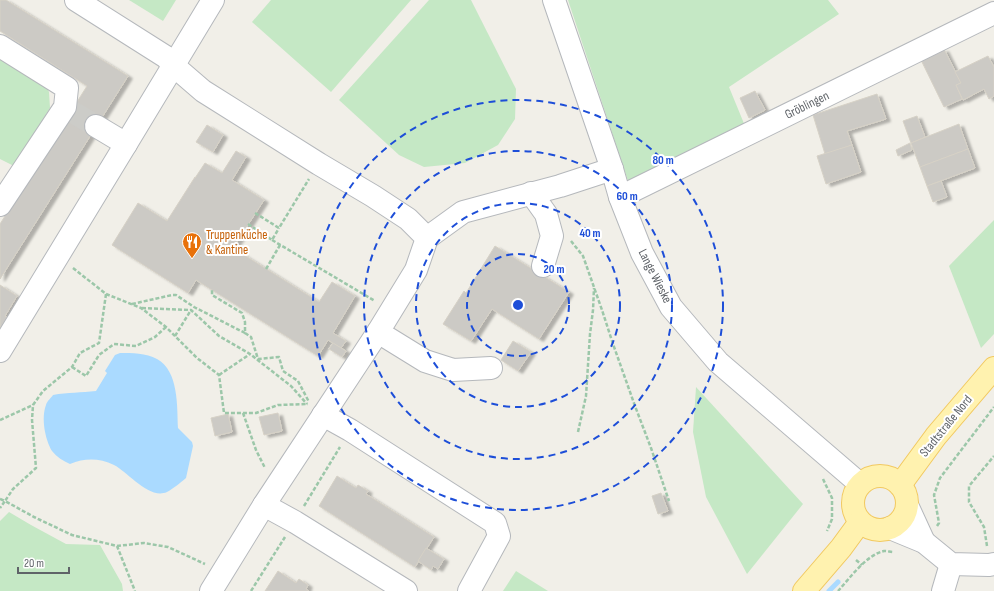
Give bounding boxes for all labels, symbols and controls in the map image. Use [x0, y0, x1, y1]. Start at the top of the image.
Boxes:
street label: Gröblingen [782, 87, 832, 123]
text: 80 m [652, 153, 674, 168]
text: 60 m [616, 189, 638, 204]
text: 40 m [579, 226, 601, 241]
place label: Truppenküche & Kantine [206, 227, 267, 258]
restaurant icon: Truppenküche & Kantine [181, 231, 203, 259]
street label: Lange Wieske [635, 246, 675, 306]
text: 20 m [544, 262, 564, 277]
centre of rings [511, 298, 525, 312]
street label: Stadtstraße Nord [916, 392, 976, 460]
scale bar [18, 549, 69, 575]
text: 20 m [24, 556, 44, 571]

